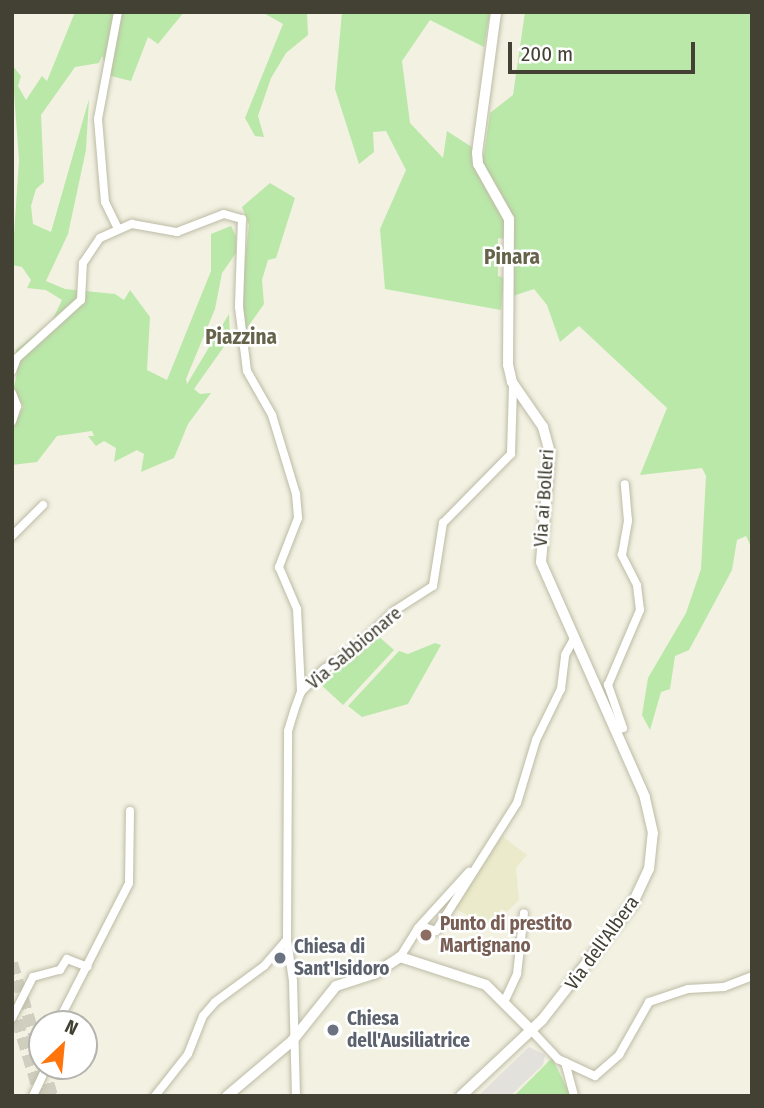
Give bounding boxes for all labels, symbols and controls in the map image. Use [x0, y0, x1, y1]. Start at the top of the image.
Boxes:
scale bar [512, 28, 699, 72]
text: 200 m [521, 41, 573, 67]
district label: Pinara [484, 244, 540, 270]
district label: Piazzina [205, 324, 277, 350]
street label: Via ai Bolleri [529, 448, 559, 548]
street label: Via Sabbionare [302, 602, 406, 694]
street label: Via dell'Albera [560, 892, 644, 994]
place label: Punto di prestito Martignano [440, 913, 572, 957]
marker: Punto di prestito Martignano [418, 927, 434, 943]
place label: Chiesa di Sant'Isidoro [294, 936, 389, 980]
marker: Chiesa di Sant'Isidoro [272, 950, 288, 966]
place label: Chiesa dell'Ausiliatrice [347, 1008, 470, 1052]
north arrow [28, 1010, 98, 1080]
text: N [61, 1015, 82, 1040]
marker: Chiesa dell'Ausiliatrice [325, 1022, 341, 1038]

